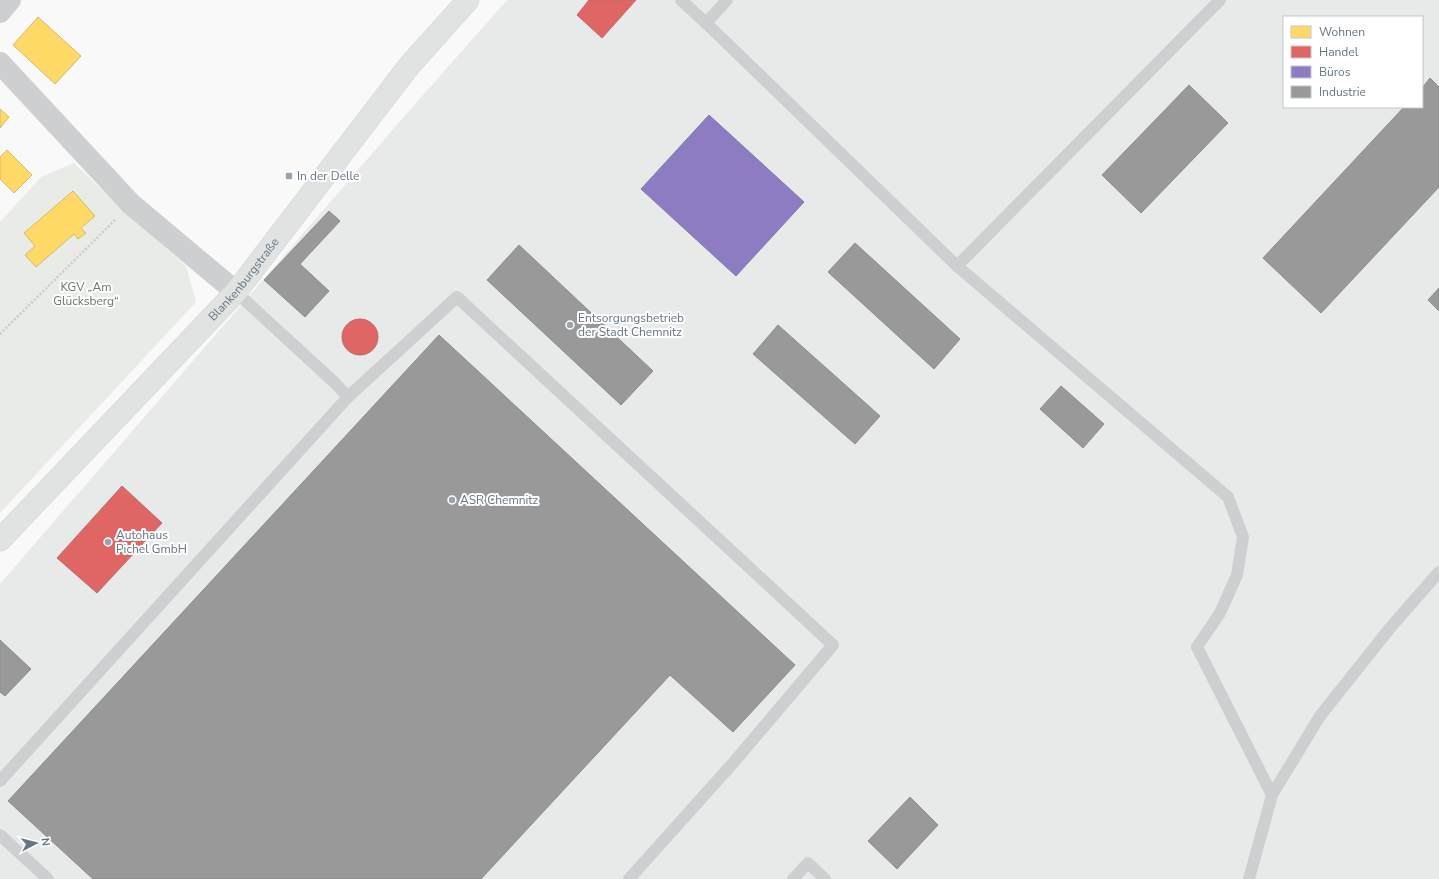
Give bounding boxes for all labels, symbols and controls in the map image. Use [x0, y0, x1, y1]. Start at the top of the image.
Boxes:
legend [1283, 16, 1423, 108]
text: Wohnen [1319, 24, 1365, 40]
text: Handel [1319, 44, 1359, 60]
text: Büros [1319, 64, 1351, 80]
text: Industrie [1319, 84, 1366, 100]
place label: In der Delle [297, 168, 359, 184]
marker: In der Delle [284, 171, 294, 181]
street label: Blankenburgstraße [205, 234, 283, 324]
park label: KGV „Am Glücksberg“ [53, 279, 119, 309]
place label: Entsorgungsbetrieb der Stadt Chemnitz [578, 310, 684, 340]
marker: Entsorgungsbetrieb der Stadt Chemnitz [565, 320, 575, 330]
place label: ASR Chemnitz [460, 492, 539, 508]
marker: ASR Chemnitz [447, 495, 457, 505]
place label: Autohaus Pichel GmbH [116, 527, 187, 557]
marker: Autohaus Pichel GmbH [103, 537, 113, 547]
north arrow [16, 823, 56, 863]
text: N [37, 837, 53, 847]

